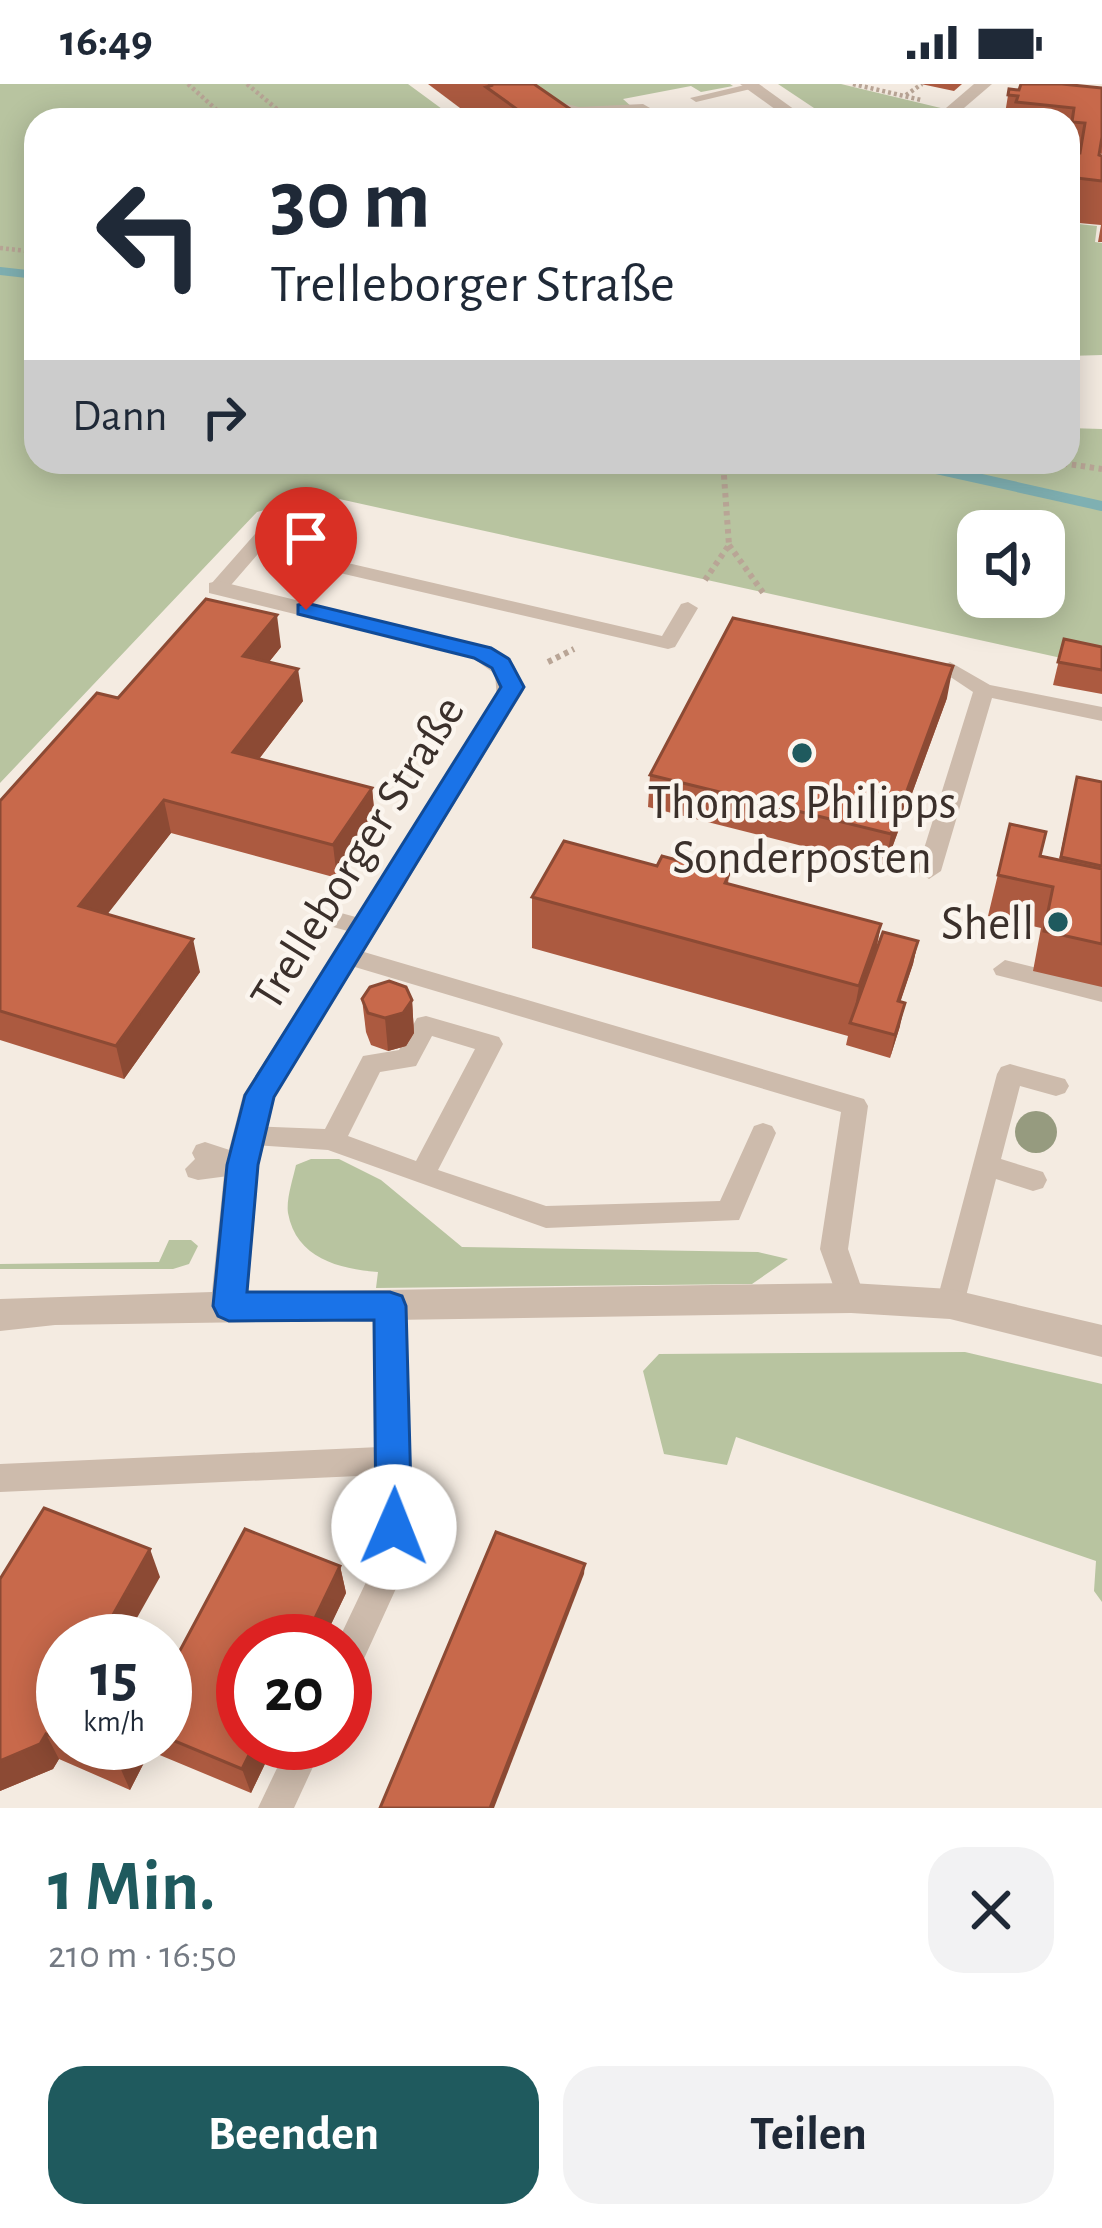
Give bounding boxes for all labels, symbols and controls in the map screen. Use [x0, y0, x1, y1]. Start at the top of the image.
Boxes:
text: 16:49 [60, 19, 153, 64]
icon: left [72, 156, 228, 312]
text: 30 m [270, 160, 430, 244]
text: Trelleborger Straße [270, 258, 675, 312]
icon: right [191, 384, 257, 450]
text: Dann [72, 394, 167, 439]
pin [255, 487, 357, 610]
icon: arrive [273, 505, 339, 571]
map controls [957, 510, 1065, 618]
button: sound [957, 510, 1065, 618]
street label: Trelleborger Straße [243, 688, 474, 1019]
marker: Thomas Philipps Sonderposten [789, 740, 815, 766]
place label: Thomas Philipps Sonderposten [648, 780, 956, 883]
place label: Shell [941, 901, 1034, 949]
marker: Shell [1045, 909, 1071, 935]
position arrow [331, 1464, 457, 1590]
speed limit sign: 20 [216, 1614, 372, 1770]
text: 15 [90, 1647, 138, 1707]
text: km/h [83, 1707, 145, 1737]
button: close [928, 1847, 1054, 1973]
text: 1 Min. [48, 1851, 216, 1923]
text: 210 m · 16:50 [48, 1936, 237, 1975]
button: Beenden [48, 2066, 539, 2204]
button: Teilen [563, 2066, 1054, 2204]

